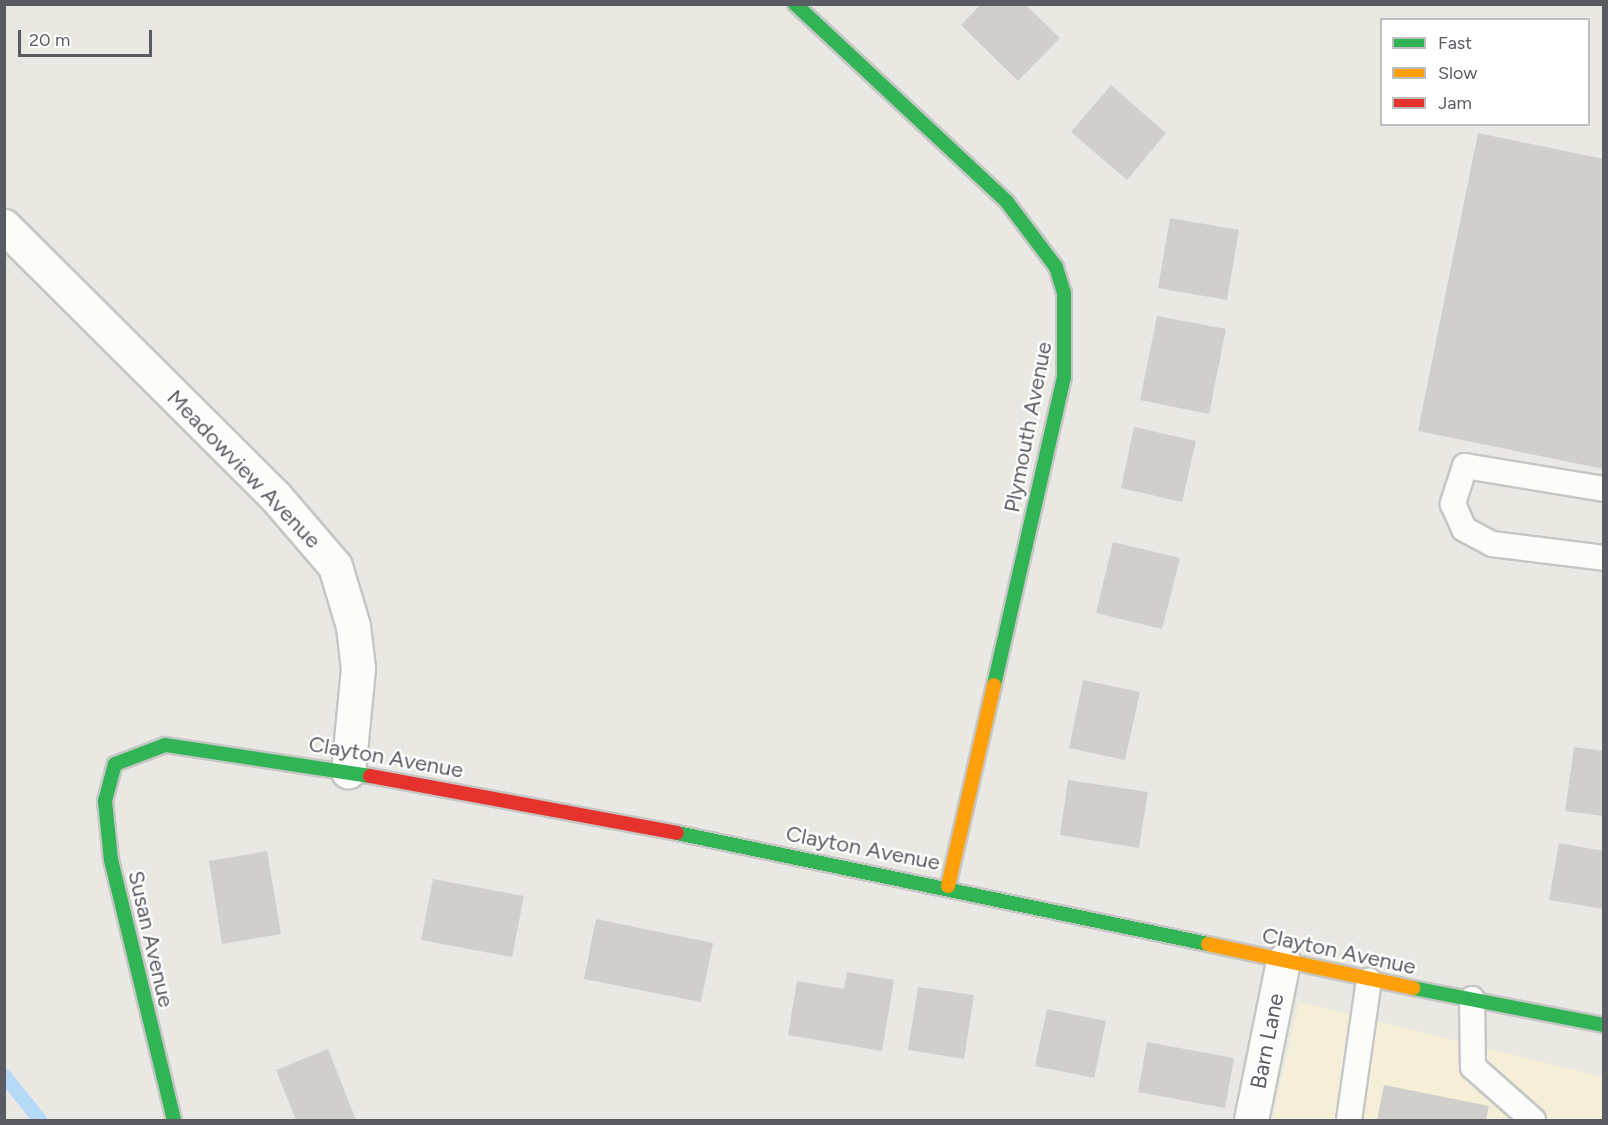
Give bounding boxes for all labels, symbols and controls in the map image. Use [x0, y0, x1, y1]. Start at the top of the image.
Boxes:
scale bar [21, 18, 154, 56]
legend [1380, 18, 1590, 126]
text: 20 m [29, 29, 70, 51]
text: Fast [1438, 32, 1472, 54]
text: Slow [1438, 62, 1477, 84]
text: Jam [1438, 92, 1472, 114]
street label: Plymouth Avenue [999, 339, 1057, 515]
street label: Meadowview Avenue [162, 384, 326, 554]
street label: Clayton Avenue [307, 730, 465, 784]
street label: Clayton Avenue [784, 820, 942, 876]
street label: Susan Avenue [122, 868, 180, 1010]
street label: Clayton Avenue [1260, 922, 1418, 980]
street label: Barn Lane [1245, 991, 1289, 1091]

